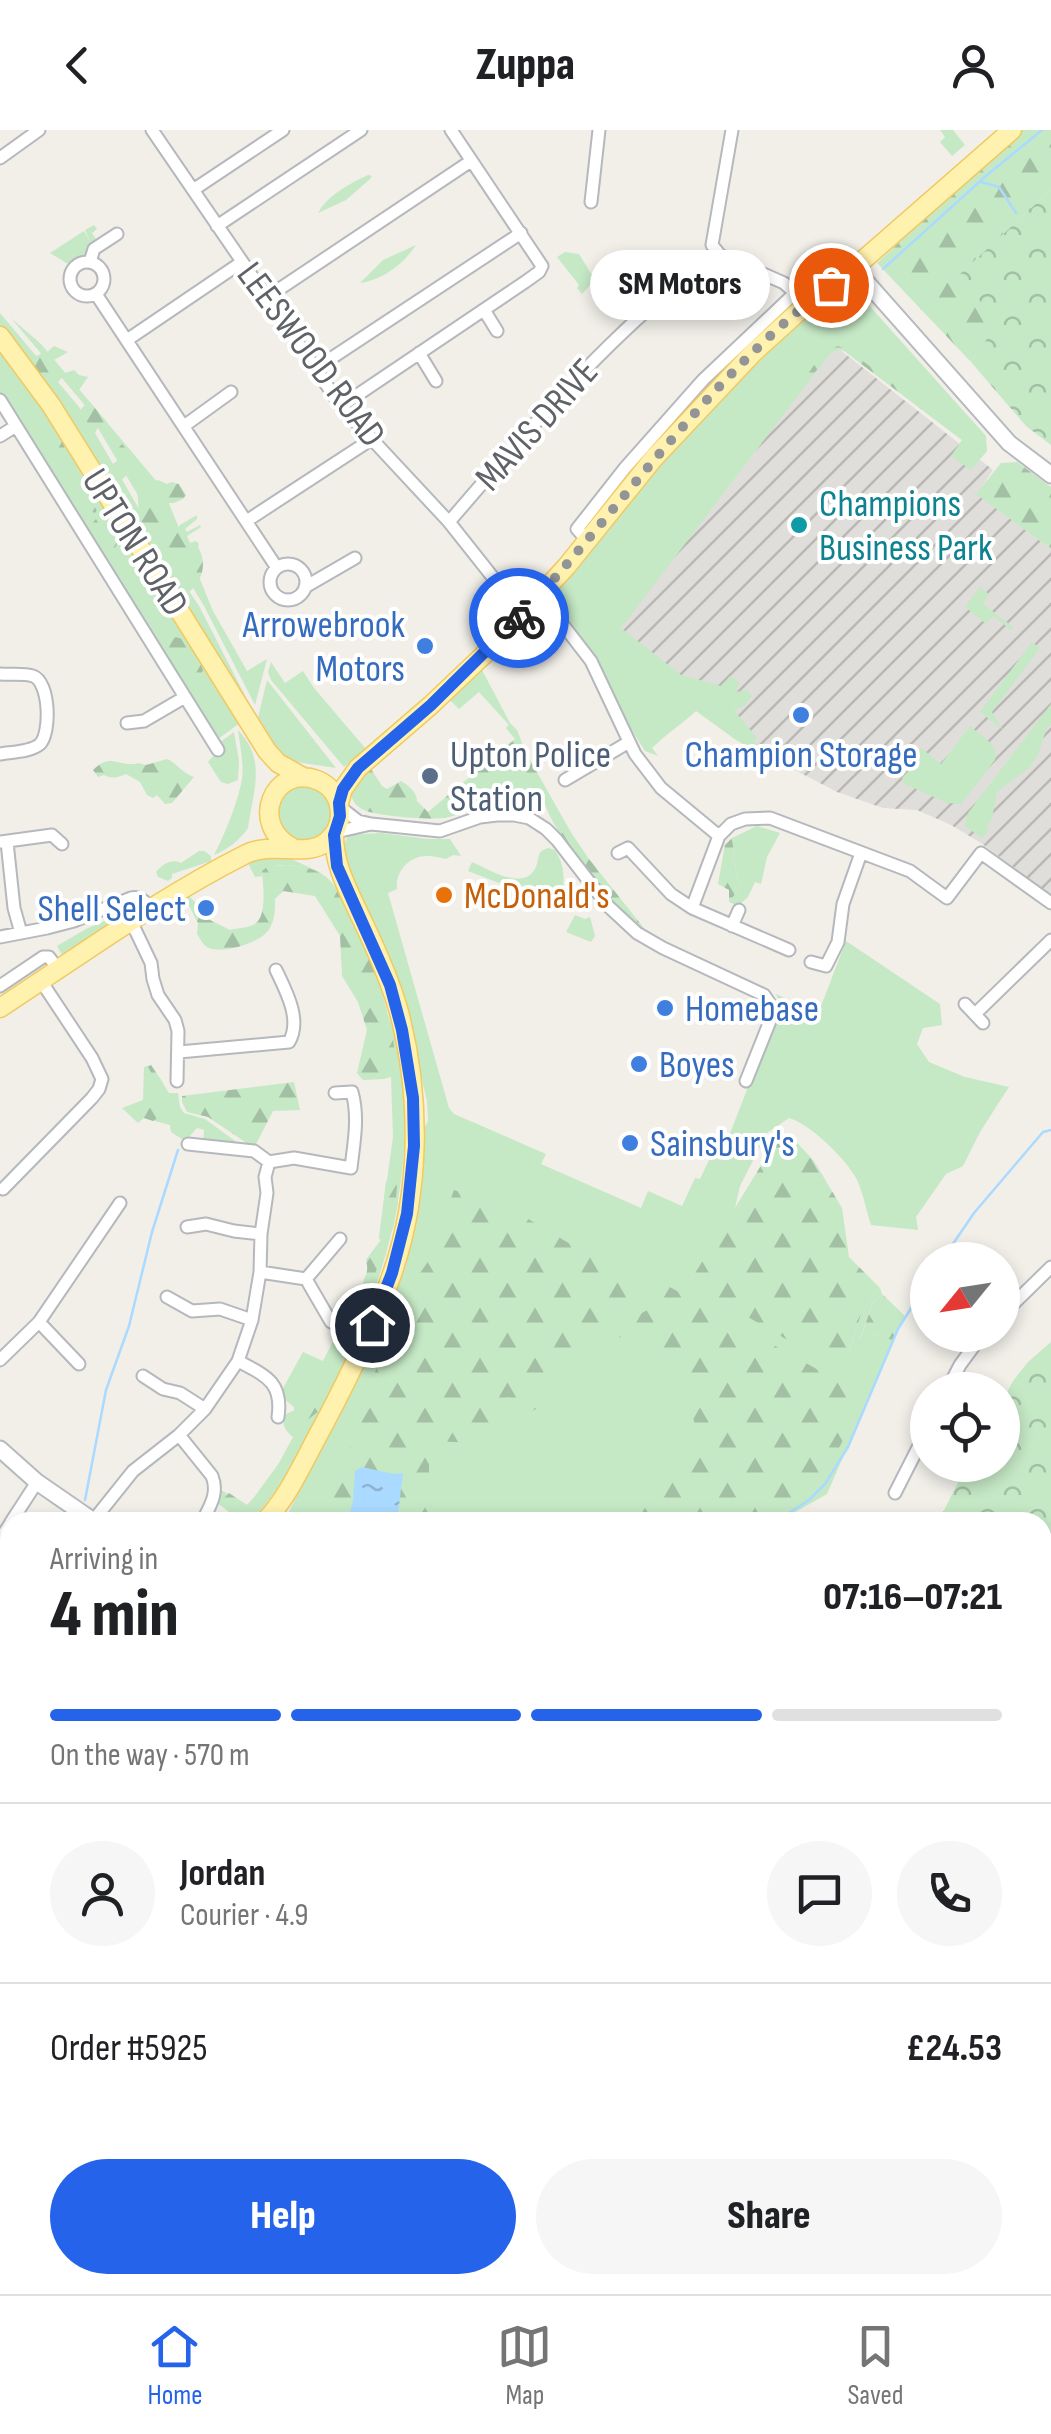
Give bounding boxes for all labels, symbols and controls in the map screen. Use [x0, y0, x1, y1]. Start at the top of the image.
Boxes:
icon: back [50, 38, 105, 93]
text: Zuppa [476, 38, 575, 93]
icon: person [946, 38, 1001, 93]
pin [789, 243, 874, 328]
callout: SM Motors [591, 250, 771, 320]
street label: LEESWOOD ROAD [227, 254, 395, 456]
icon: bag [804, 258, 859, 313]
text: SM Motors [618, 265, 742, 304]
street label: MAVIS DRIVE [466, 350, 608, 500]
street label: UPTON ROAD [72, 461, 197, 625]
place label: Champions Business Park [819, 482, 993, 571]
marker: Champions Business Park [788, 514, 810, 536]
courier [469, 568, 569, 668]
icon: bike [492, 591, 547, 646]
place label: Arrowebrook Motors [242, 603, 405, 692]
marker: Arrowebrook Motors [414, 635, 436, 657]
marker: Champion Storage [790, 704, 812, 726]
place label: Upton Police Station [450, 733, 611, 822]
place label: Champion Storage [684, 733, 918, 778]
marker: Upton Police Station [419, 765, 441, 787]
place label: McDonald's [464, 874, 610, 919]
marker: McDonald's [433, 884, 455, 906]
place label: Shell Select [38, 887, 186, 932]
marker: Shell Select [195, 897, 217, 919]
place label: Homebase [685, 987, 819, 1032]
marker: Homebase [654, 997, 676, 1019]
place label: Boyes [659, 1043, 735, 1088]
marker: Boyes [628, 1053, 650, 1075]
place label: Sainsbury's [650, 1122, 795, 1167]
marker: Sainsbury's [619, 1132, 641, 1154]
north arrow [910, 1242, 1020, 1352]
map controls [910, 1242, 1020, 1482]
pin [330, 1283, 415, 1368]
icon: home [345, 1298, 400, 1353]
button: locate [910, 1372, 1020, 1482]
text: Arriving in [50, 1540, 158, 1579]
text: 07:16–07:21 [823, 1575, 1002, 1620]
text: 4 min [50, 1577, 179, 1655]
text: On the way · 570 m [50, 1736, 250, 1775]
button: person [50, 1841, 155, 1946]
button: chat [767, 1841, 872, 1946]
button: phone [897, 1841, 1002, 1946]
text: Jordan [180, 1851, 265, 1896]
text: Courier · 4.9 [180, 1896, 308, 1935]
text: Order #5925 [50, 2026, 207, 2071]
text: £24.53 [906, 2026, 1002, 2071]
button: Help [50, 2159, 516, 2274]
button: Share [536, 2159, 1002, 2274]
tab: Home [147, 2319, 203, 2412]
tab: Map [497, 2319, 552, 2412]
tab: Saved [847, 2319, 904, 2412]

